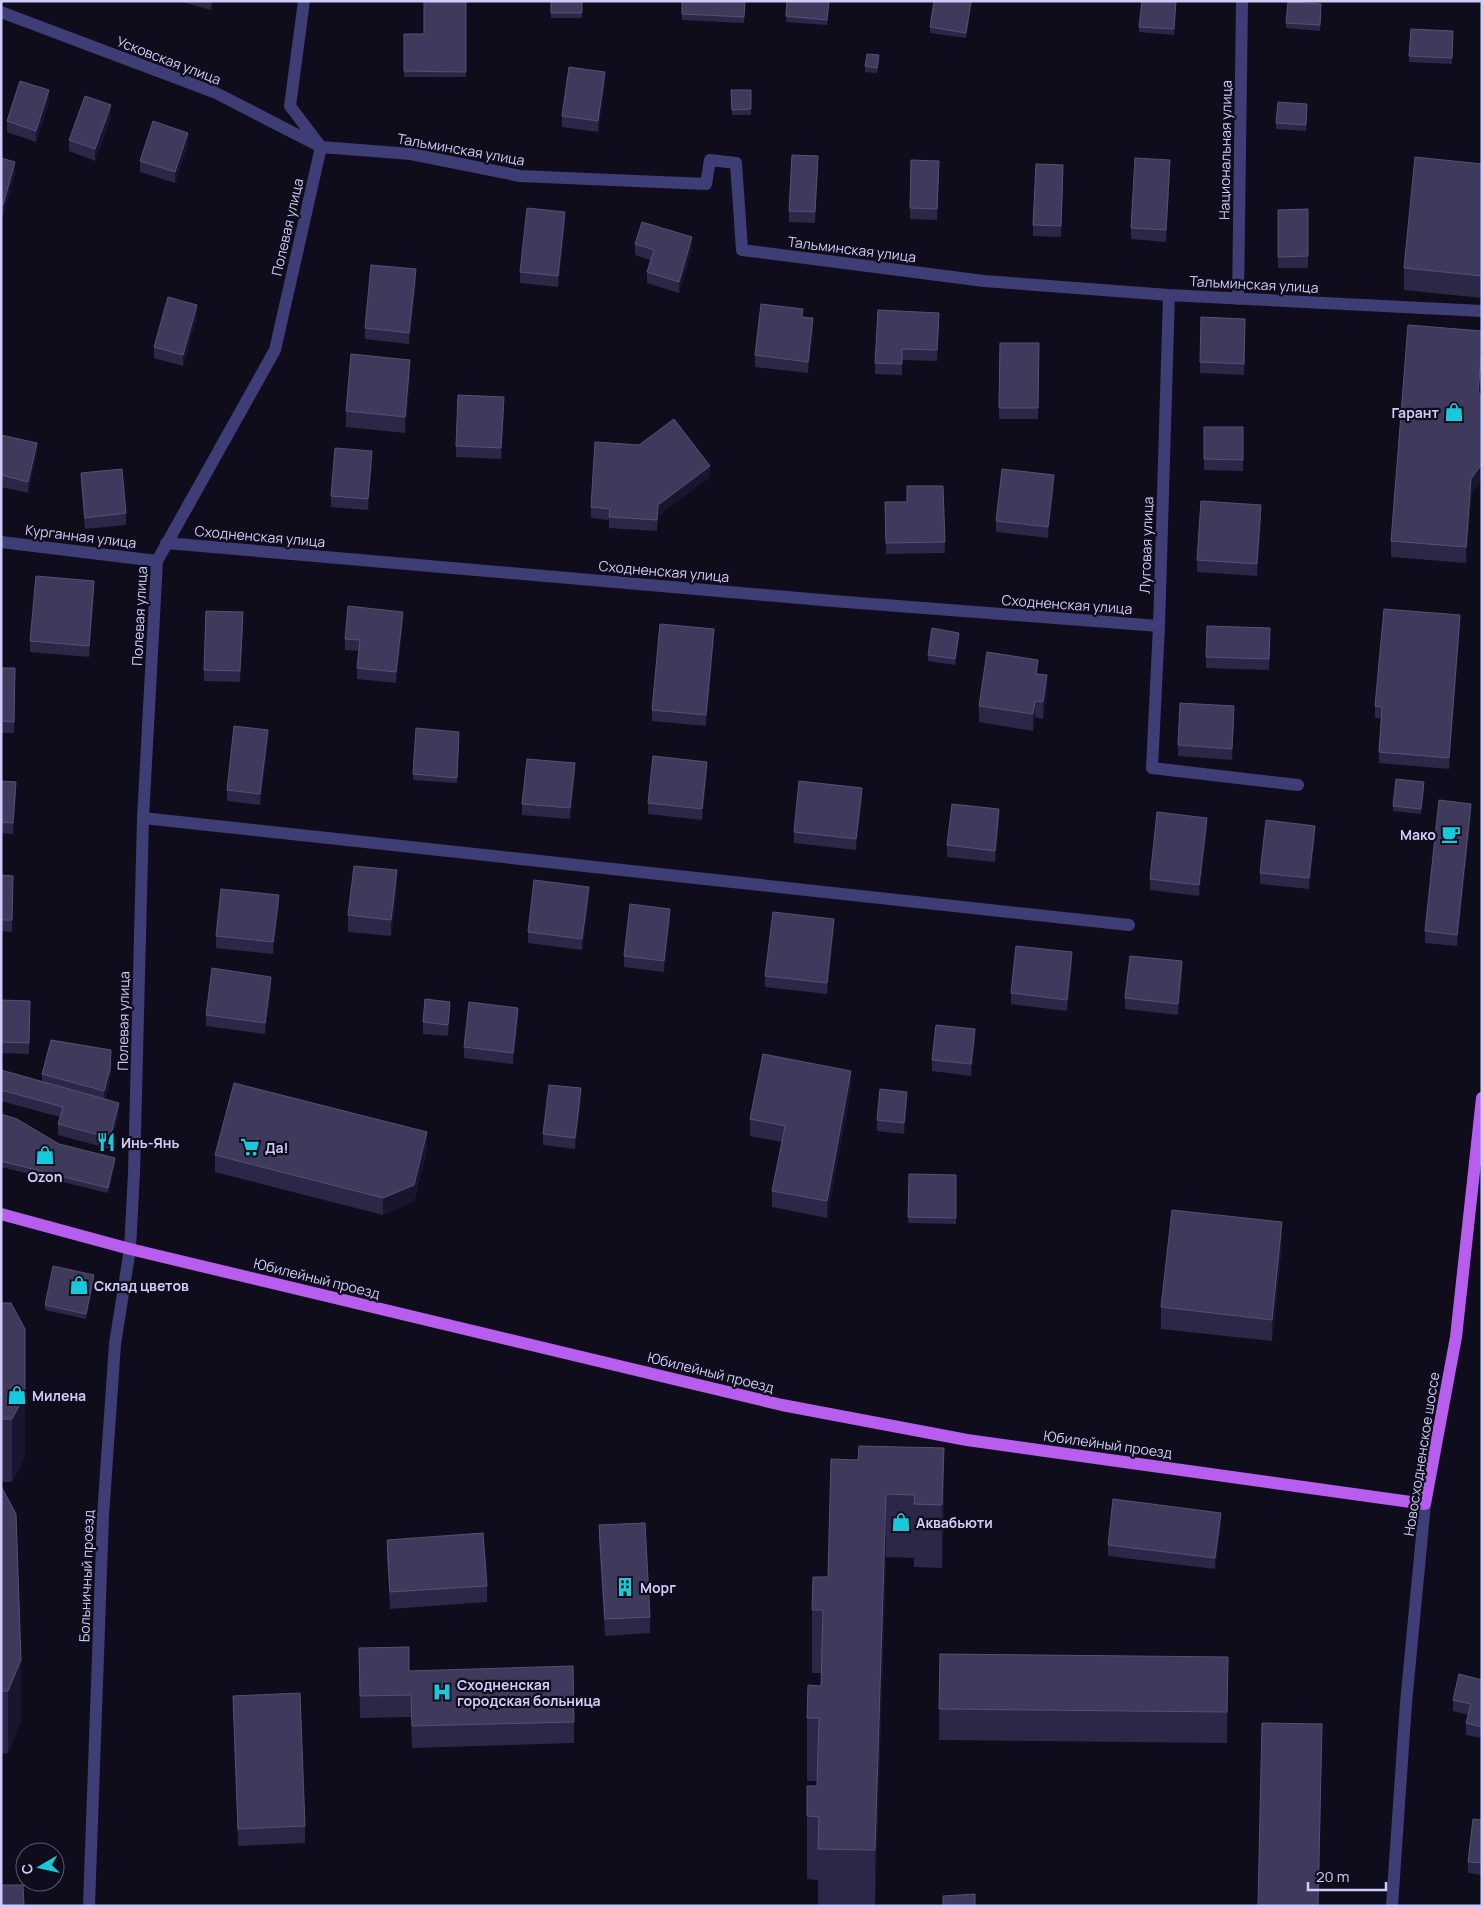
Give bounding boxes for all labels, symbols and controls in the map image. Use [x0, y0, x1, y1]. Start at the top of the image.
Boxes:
street label: Усковская улица [114, 31, 224, 89]
street label: Национальная улица [1214, 80, 1236, 220]
street label: Тальминская улица [396, 128, 526, 170]
street label: Полевая улица [267, 176, 307, 278]
street label: Тальминская улица [787, 232, 917, 266]
street label: Тальминская улица [1189, 271, 1319, 297]
shop icon: Гарант [1443, 401, 1465, 423]
place label: Гарант [1391, 403, 1440, 422]
street label: Луговая улица [1135, 496, 1157, 594]
street label: Курганная улица [24, 520, 138, 552]
street label: Сходненская улица [194, 521, 326, 551]
street label: Сходненская улица [598, 556, 730, 586]
street label: Полевая улица [127, 566, 151, 666]
street label: Сходненская улица [1001, 590, 1133, 618]
cafe icon: Мако [1440, 823, 1462, 845]
place label: Мако [1400, 825, 1436, 844]
street label: Полевая улица [113, 971, 133, 1071]
restaurant icon: Инь-Янь [95, 1131, 117, 1153]
place label: Инь-Янь [121, 1133, 180, 1152]
supermarket icon: Да! [239, 1136, 261, 1158]
place label: Да! [265, 1138, 289, 1157]
shop icon: Ozon [34, 1144, 56, 1166]
place label: Ozon [28, 1167, 62, 1186]
street label: Юбилейный проезд [252, 1253, 382, 1303]
shop icon: Склад цветов [68, 1274, 90, 1296]
place label: Склад цветов [94, 1276, 189, 1295]
street label: Юбилейный проезд [646, 1347, 776, 1397]
street label: Новосходненское шоссе [1399, 1370, 1443, 1538]
shop icon: Милена [6, 1384, 28, 1406]
place label: Милена [32, 1386, 86, 1405]
street label: Юбилейный проезд [1043, 1426, 1173, 1462]
street label: Больничный проезд [74, 1510, 98, 1642]
shop icon: Аквабьюти [890, 1511, 912, 1533]
place label: Аквабьюти [916, 1513, 993, 1532]
building icon: Морг [614, 1576, 636, 1598]
place label: Морг [640, 1578, 676, 1597]
place label: Сходненская городская больница [457, 1675, 601, 1710]
hospital icon: Сходненская городская больница [431, 1681, 453, 1703]
north arrow [15, 1842, 65, 1892]
scale bar [1308, 1860, 1386, 1892]
text: С [16, 1863, 37, 1876]
text: 20 m [1316, 1866, 1349, 1887]

